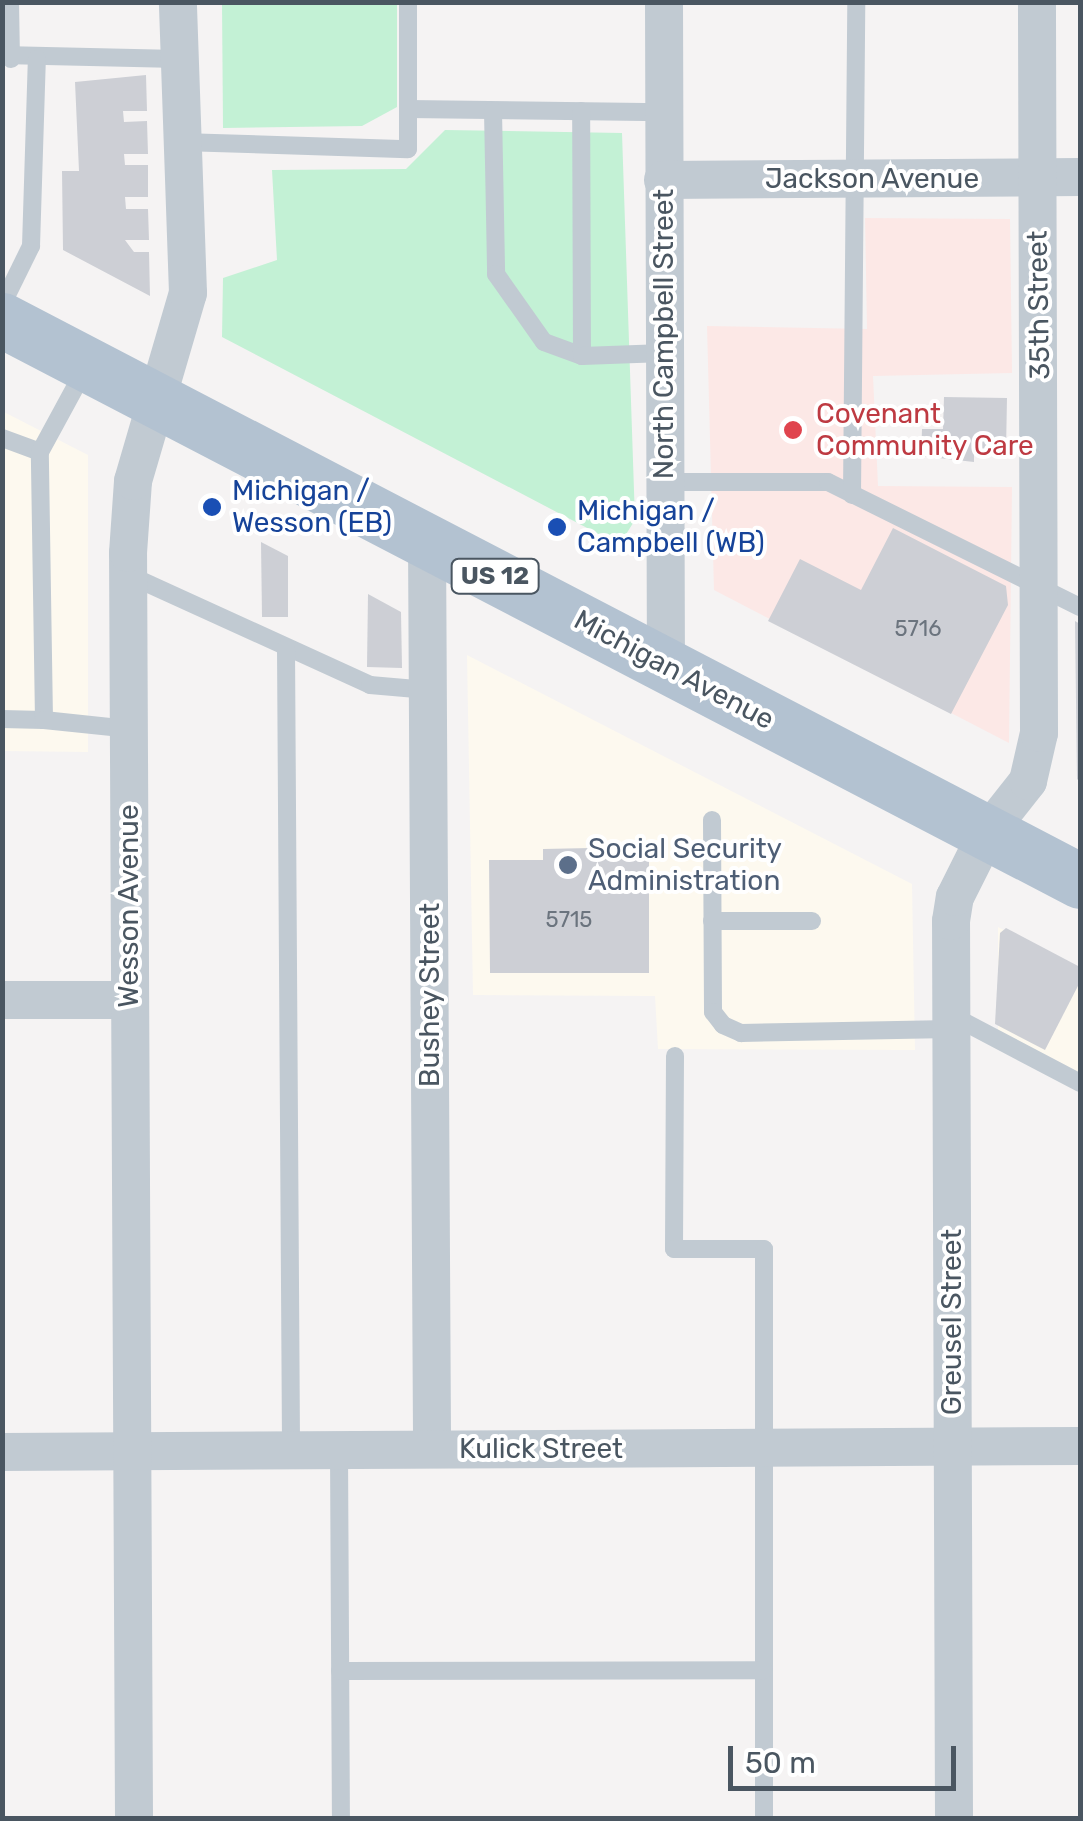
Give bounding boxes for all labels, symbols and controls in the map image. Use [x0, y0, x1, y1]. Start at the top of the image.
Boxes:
street label: Jackson Avenue [765, 162, 979, 196]
street label: North Campbell Street [647, 189, 681, 479]
street label: 35th Street [1021, 230, 1057, 380]
place label: Covenant Community Care [816, 397, 1035, 463]
marker: Covenant Community Care [780, 417, 806, 443]
place label: Michigan / Wesson (EB) [232, 474, 392, 540]
place label: Michigan / Campbell (WB) [577, 494, 765, 560]
marker: Michigan / Wesson (EB) [201, 496, 223, 518]
marker: Michigan / Campbell (WB) [546, 516, 568, 538]
road number: US 12 [450, 556, 540, 596]
street label: Michigan Avenue [568, 603, 780, 737]
house number: 5716 [894, 616, 942, 642]
street label: Wesson Avenue [112, 804, 146, 1008]
place label: Social Security Administration [588, 832, 782, 898]
marker: Social Security Administration [557, 854, 579, 876]
street label: Bushey Street [413, 902, 447, 1088]
house number: 5715 [546, 907, 592, 933]
street label: Greusel Street [935, 1229, 969, 1415]
street label: Kulick Street [459, 1432, 623, 1466]
scale bar [733, 1726, 960, 1788]
text: 50 m [745, 1745, 816, 1781]

